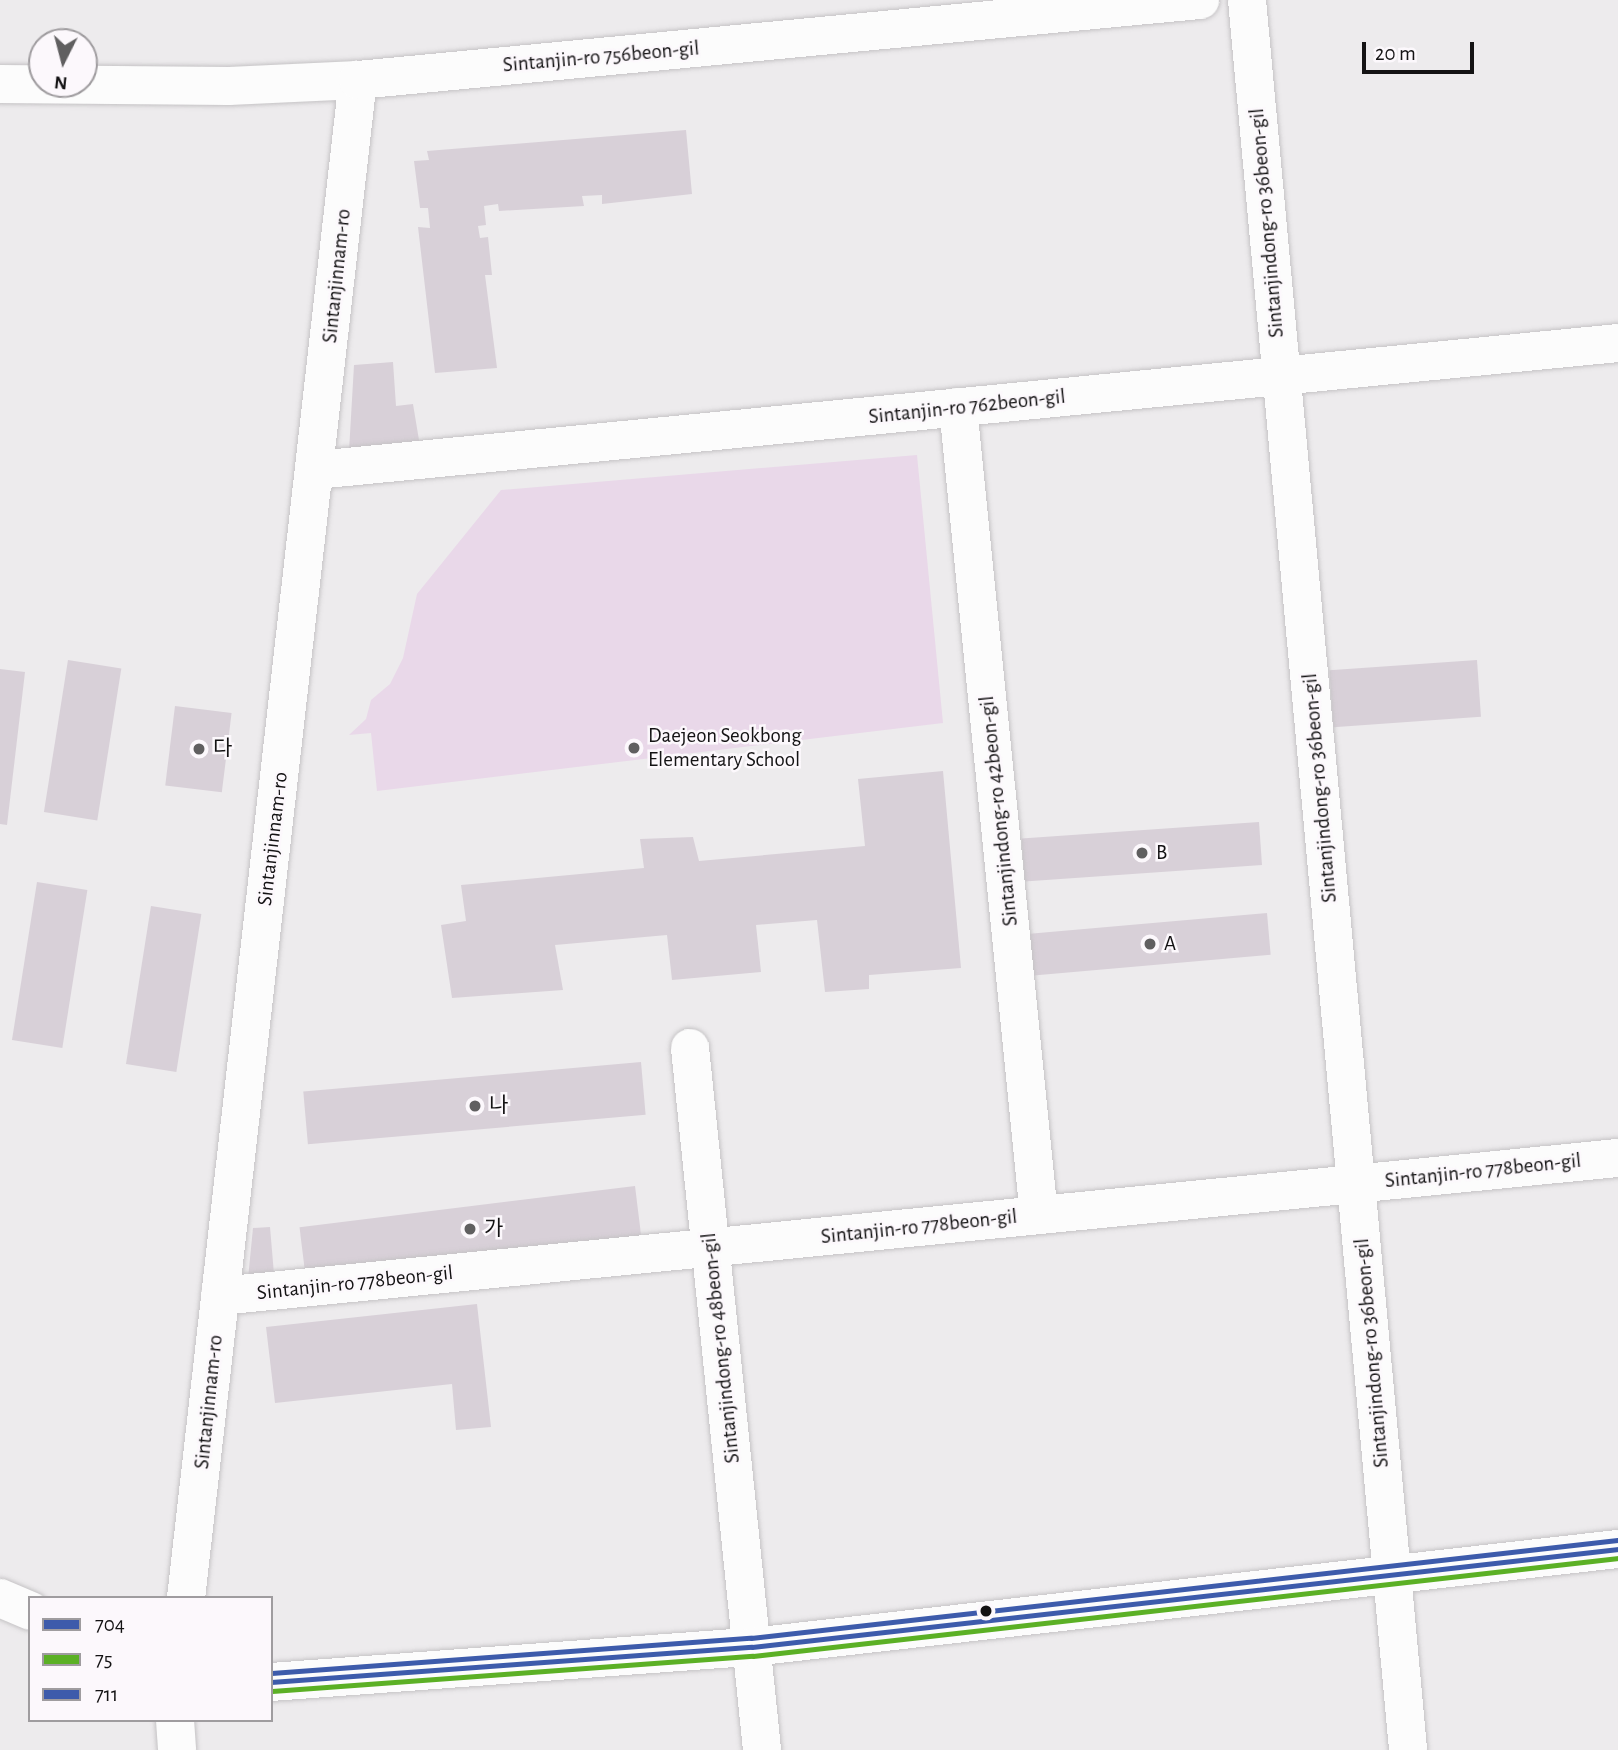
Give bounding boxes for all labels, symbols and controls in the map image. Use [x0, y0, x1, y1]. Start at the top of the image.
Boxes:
north arrow [28, 28, 98, 98]
scale bar [1366, 28, 1478, 72]
street label: Sintanjin-ro 756beon-gil [502, 36, 700, 78]
text: 20 m [1375, 43, 1416, 64]
text: N [53, 72, 69, 93]
street label: Sintanjindong-ro 36beon-gil [1244, 107, 1290, 339]
street label: Sintanjinnam-ro [317, 208, 357, 344]
street label: Sintanjin-ro 762beon-gil [867, 384, 1067, 430]
street label: Sintanjindong-ro 36beon-gil [1297, 672, 1343, 904]
street label: Sintanjindong-ro 42beon-gil [974, 695, 1024, 927]
place label: Daejeon Seokbong Elementary School [648, 723, 802, 773]
place label: 다 [213, 736, 232, 762]
marker: Daejeon Seokbong Elementary School [626, 740, 642, 756]
marker: 다 [191, 741, 207, 757]
street label: Sintanjinnam-ro [252, 771, 294, 907]
place label: B [1156, 840, 1167, 866]
marker: B [1134, 845, 1150, 861]
place label: A [1164, 931, 1176, 957]
marker: A [1142, 936, 1158, 952]
place label: 나 [489, 1093, 508, 1119]
marker: 나 [467, 1098, 483, 1114]
street label: Sintanjin-ro 778beon-gil [1384, 1148, 1582, 1194]
street label: Sintanjin-ro 778beon-gil [820, 1204, 1018, 1250]
place label: 가 [484, 1216, 503, 1242]
marker: 가 [462, 1221, 478, 1237]
street label: Sintanjindong-ro 48beon-gil [696, 1231, 746, 1465]
street label: Sintanjindong-ro 36beon-gil [1349, 1237, 1395, 1469]
street label: Sintanjin-ro 778beon-gil [256, 1260, 454, 1306]
street label: Sintanjinnam-ro [189, 1334, 229, 1470]
legend [28, 1596, 273, 1722]
unlabelled marker [979, 1604, 993, 1618]
text: 704 [95, 1614, 125, 1635]
text: 75 [95, 1649, 113, 1670]
text: 711 [95, 1684, 118, 1705]

